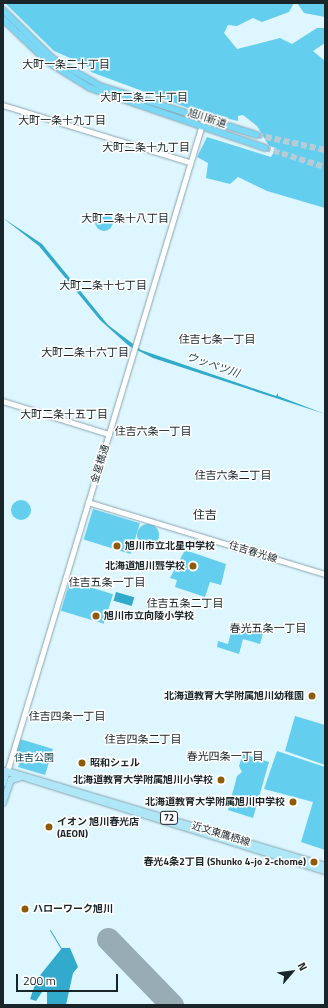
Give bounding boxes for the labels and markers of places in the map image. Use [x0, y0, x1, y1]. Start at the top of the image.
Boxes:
place label: 旭川市立北星中学校 [125, 540, 215, 552]
marker: 旭川市立北星中学校 [112, 541, 122, 551]
place label: 北海道旭川聾学校 [105, 560, 185, 572]
marker: 北海道旭川聾学校 [188, 561, 198, 571]
place label: 旭川市立向陵小学校 [104, 610, 194, 622]
marker: 旭川市立向陵小学校 [91, 611, 101, 621]
place label: 北海道教育大学附属旭川幼稚園 [164, 690, 304, 702]
marker: 北海道教育大学附属旭川幼稚園 [307, 691, 317, 701]
place label: 昭和シェル [90, 757, 140, 769]
marker: 昭和シェル [77, 758, 87, 768]
place label: 北海道教育大学附属旭川小学校 [73, 774, 213, 786]
marker: 北海道教育大学附属旭川小学校 [216, 775, 226, 785]
place label: 北海道教育大学附属旭川中学校 [145, 796, 285, 808]
marker: 北海道教育大学附属旭川中学校 [288, 797, 298, 807]
place label: イオン 旭川春光店 (AEON) [57, 815, 139, 838]
marker: イオン 旭川春光店 (AEON) [44, 822, 54, 832]
place label: 春光4条2丁目 (Shunko 4-jo 2-chome) [144, 856, 306, 868]
marker: 春光4条2丁目 (Shunko 4-jo 2-chome) [309, 857, 319, 867]
place label: ハローワーク旭川 [33, 903, 113, 915]
marker: ハローワーク旭川 [20, 904, 30, 914]

